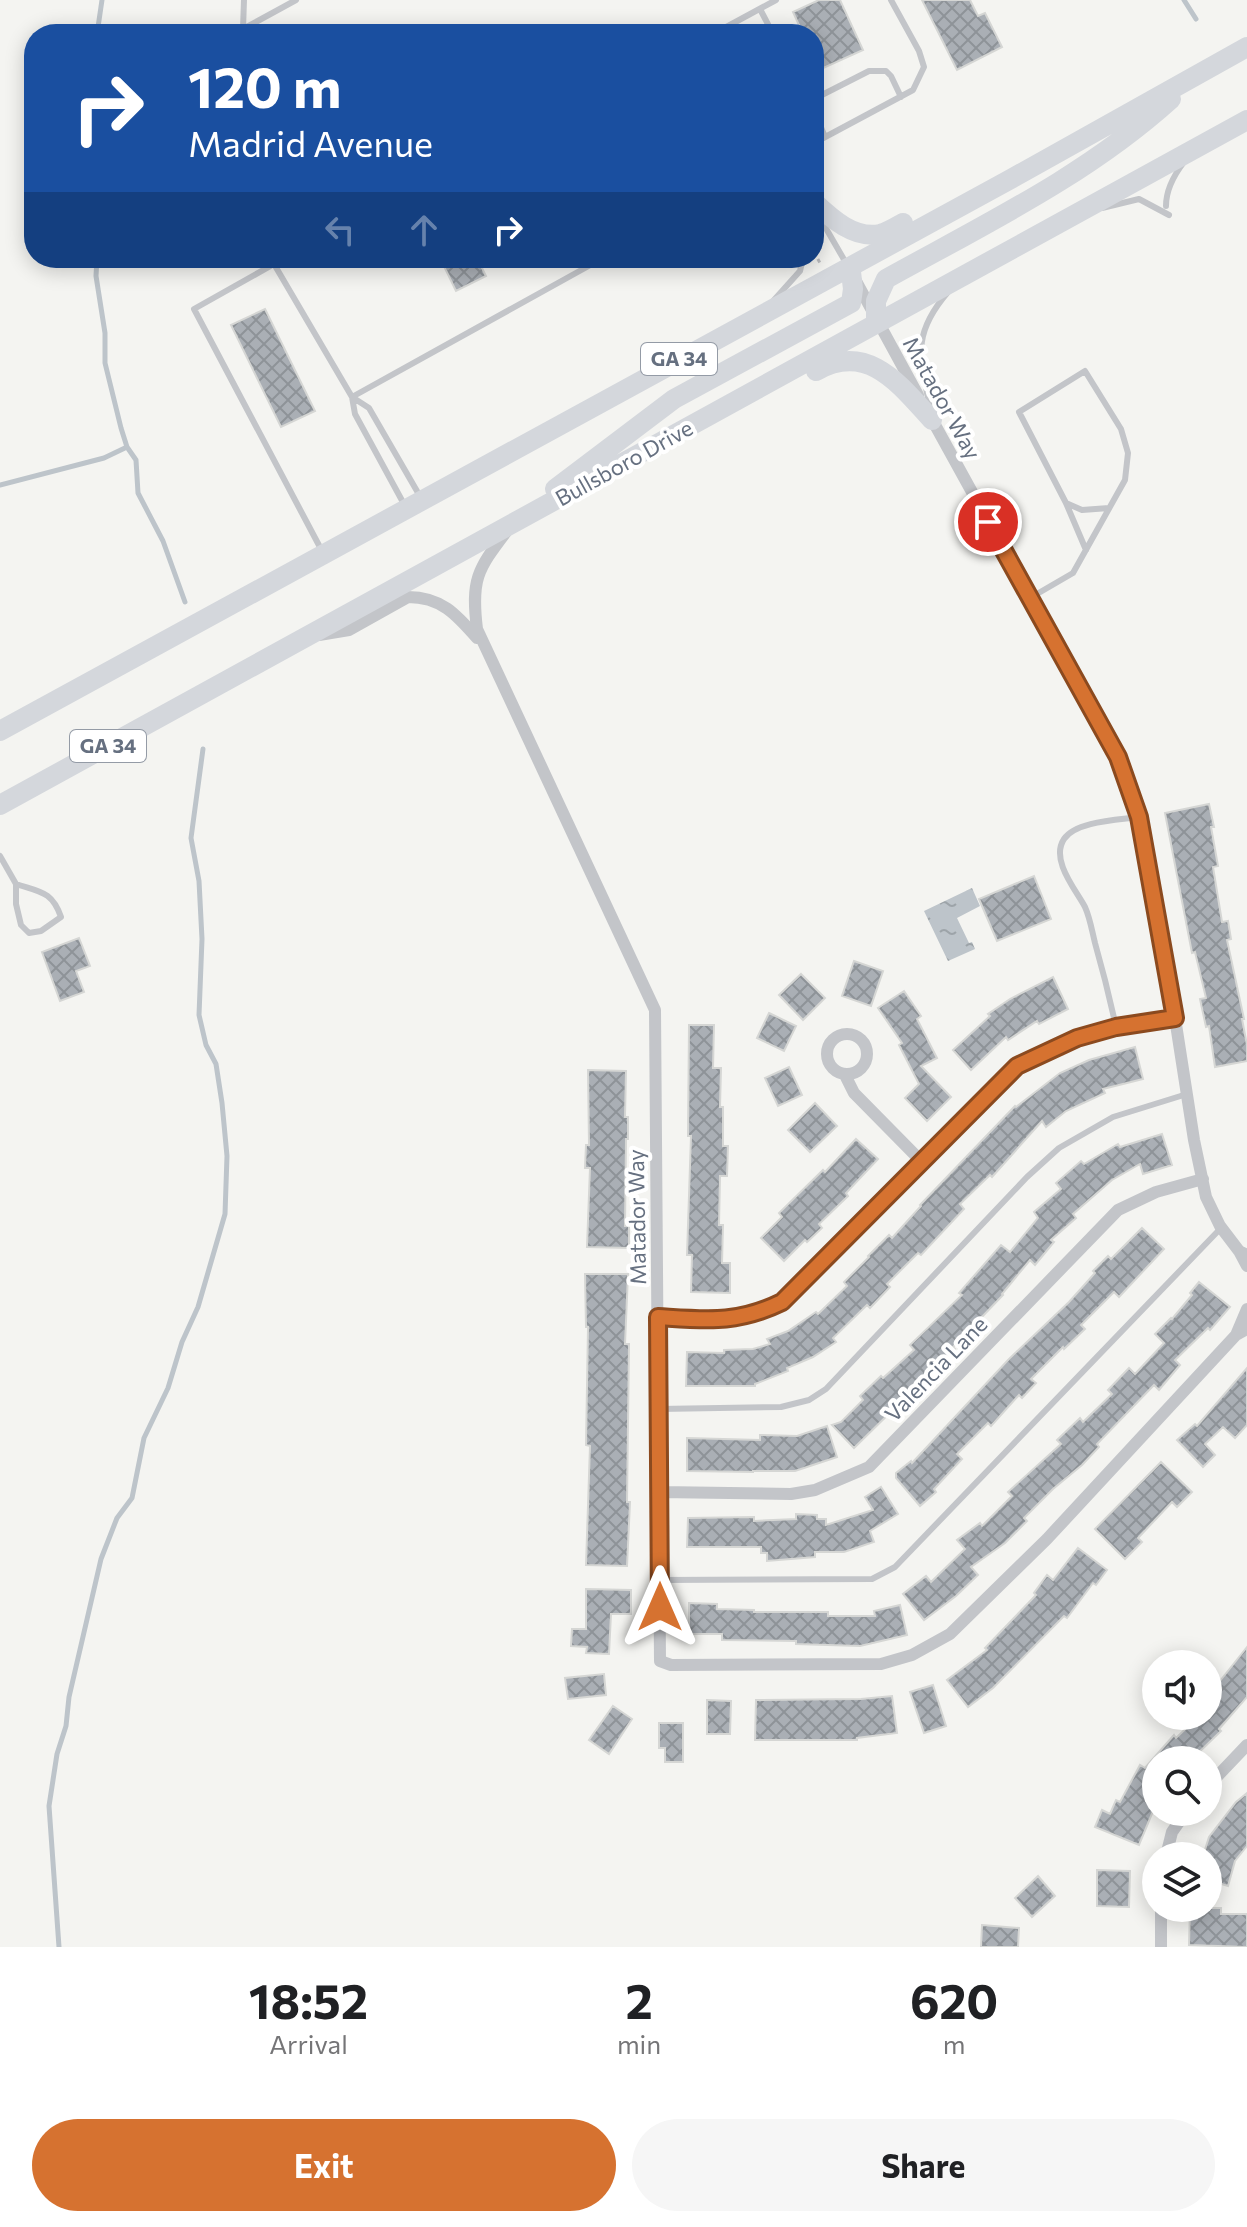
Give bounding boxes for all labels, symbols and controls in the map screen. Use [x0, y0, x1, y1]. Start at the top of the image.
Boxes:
text: 120 m [188, 51, 342, 120]
icon: right [56, 56, 160, 160]
text: Madrid Avenue [188, 120, 433, 164]
icon: left [318, 208, 362, 252]
icon: ahead [402, 208, 446, 252]
icon: right [486, 208, 530, 252]
street label: Matador Way [898, 332, 987, 464]
road number: GA 34 [641, 343, 717, 375]
street label: Bullsboro Drive [550, 414, 697, 511]
pin [954, 488, 1022, 556]
icon: arrive [966, 500, 1010, 544]
road number: GA 34 [70, 730, 146, 762]
street label: Matador Way [622, 1149, 651, 1285]
street label: Valencia Lane [879, 1310, 993, 1427]
position arrow [618, 1565, 702, 1649]
map controls [1142, 1650, 1222, 1922]
button: sound [1142, 1650, 1222, 1730]
button: search [1142, 1746, 1222, 1826]
button: layers [1142, 1842, 1222, 1922]
text: 18:52 [249, 1970, 368, 2029]
text: 2 [625, 1970, 653, 2029]
text: 620 [910, 1970, 998, 2029]
text: Arrival [269, 2028, 348, 2059]
text: min [617, 2028, 661, 2059]
text: m [943, 2028, 965, 2059]
button: Exit [32, 2119, 616, 2211]
button: Share [632, 2119, 1215, 2211]

